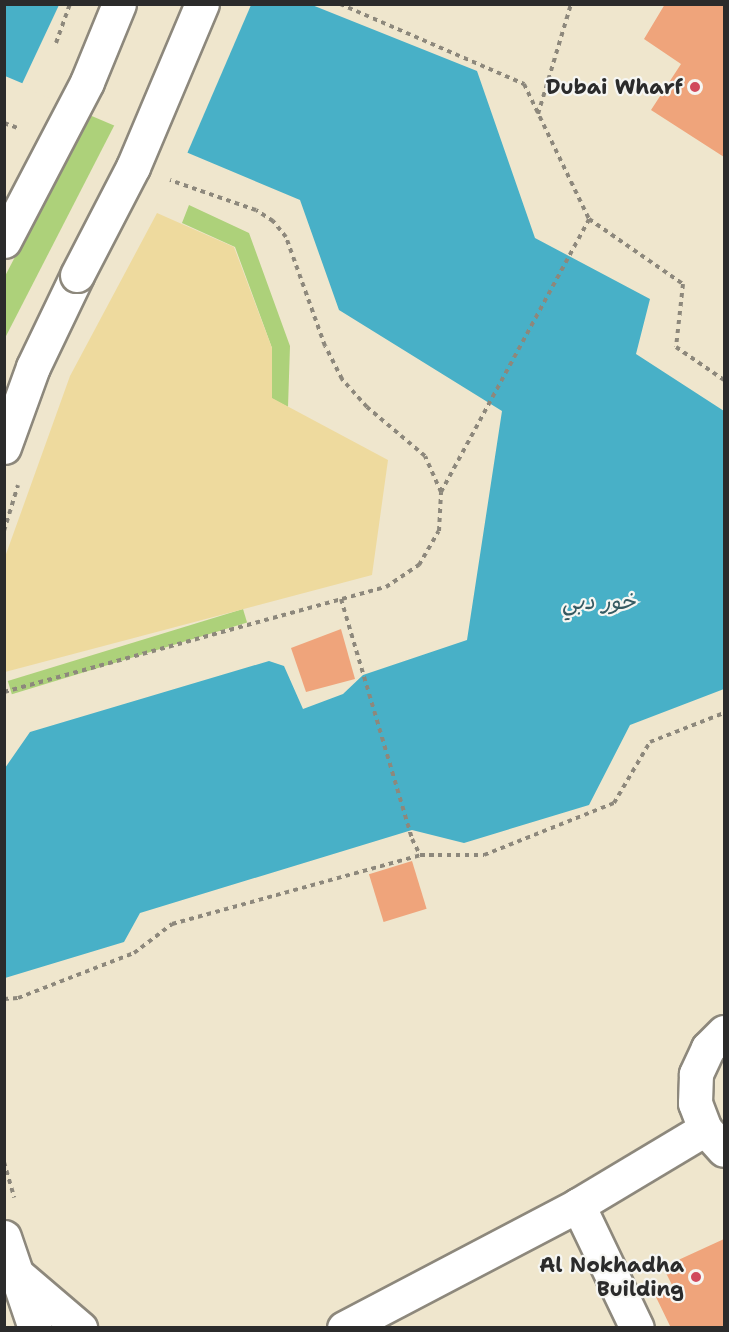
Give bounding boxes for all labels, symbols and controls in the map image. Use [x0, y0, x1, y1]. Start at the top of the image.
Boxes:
place label: Dubai Wharf [546, 74, 683, 100]
marker: Dubai Wharf [688, 80, 702, 94]
water label: خور دبي [562, 589, 636, 615]
place label: Al Nokhadha Building [539, 1252, 684, 1302]
marker: Al Nokhadha Building [689, 1270, 703, 1284]

